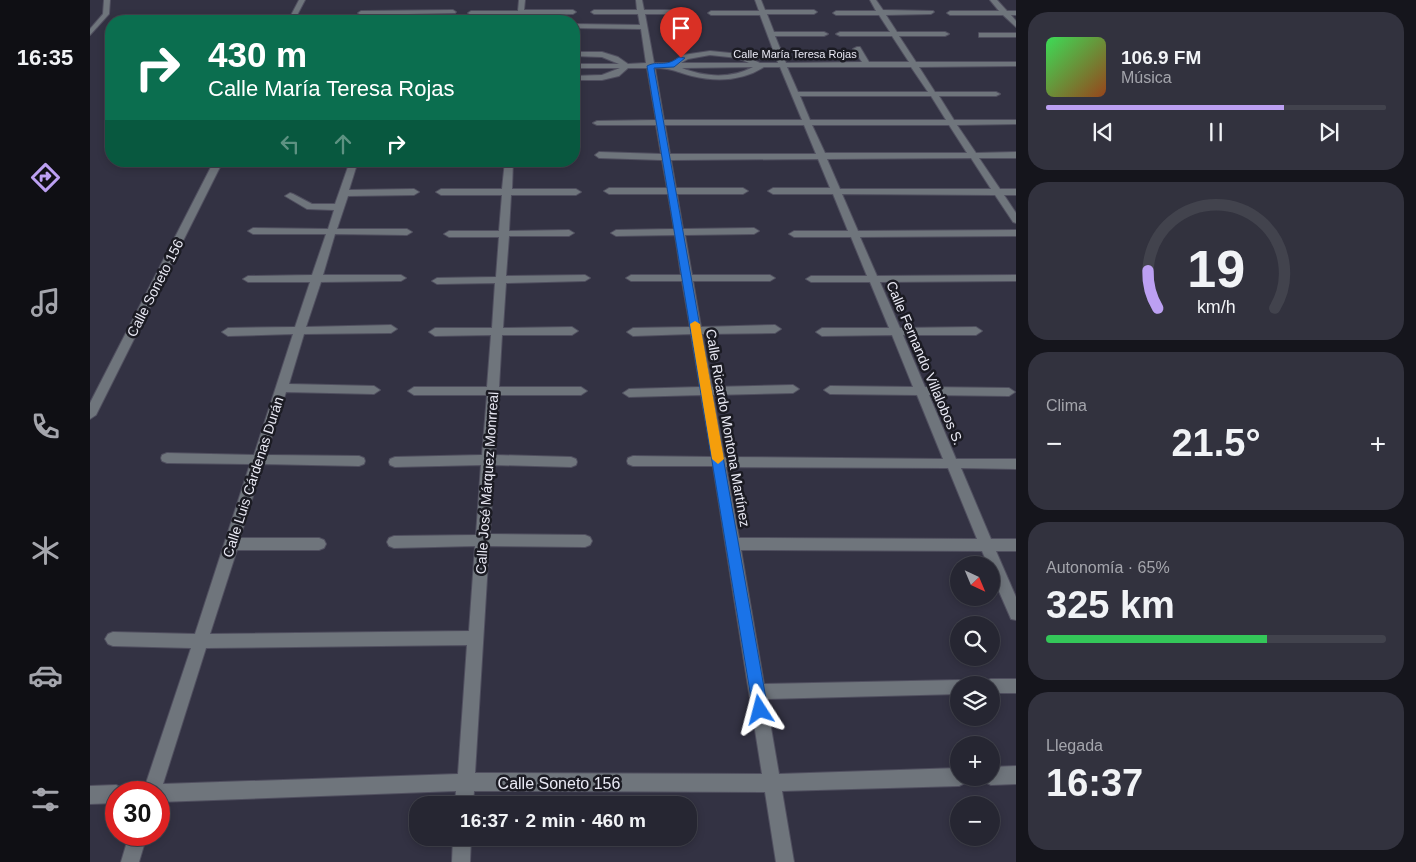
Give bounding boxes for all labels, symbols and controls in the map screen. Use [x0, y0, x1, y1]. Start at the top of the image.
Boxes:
pin [660, 7, 702, 58]
icon: arrive [667, 14, 695, 42]
icon: right [125, 35, 190, 100]
text: 430 m [208, 35, 307, 74]
text: 16:35 [17, 45, 73, 70]
text: 106.9 FM [1121, 47, 1201, 68]
street label: Calle María Teresa Rojas [733, 48, 857, 60]
text: Música [1121, 69, 1172, 86]
text: Calle María Teresa Rojas [208, 76, 455, 101]
icon: previous [1089, 118, 1117, 146]
icon: pause [1202, 118, 1230, 146]
icon: next [1315, 118, 1343, 146]
icon: left [276, 130, 304, 158]
icon: ahead [329, 130, 357, 158]
icon: right [382, 130, 410, 158]
icon: directions [28, 160, 63, 195]
street label: Calle Soneto 156 [123, 236, 187, 339]
text: 19 [1187, 240, 1245, 298]
street label: Calle Fernando Villalobos S. [883, 279, 967, 447]
icon: music [28, 285, 63, 320]
text: km/h [1197, 297, 1235, 317]
street label: Calle Ricardo Montona Martínez [703, 328, 753, 528]
street label: Calle José Márquez Monrreal [473, 391, 501, 575]
street label: Calle Luis Cárdenas Durán [219, 395, 287, 559]
text: Clima [1046, 397, 1087, 414]
icon: phone [28, 409, 63, 444]
text: 21.5° [1171, 422, 1261, 464]
text: − [1046, 428, 1062, 459]
text: + [1370, 428, 1386, 459]
icon: climate [28, 533, 63, 568]
north arrow [950, 556, 1000, 606]
map controls [950, 556, 1000, 846]
text: Autonomía · 65% [1046, 559, 1170, 576]
text: 325 km [1046, 584, 1175, 626]
button: search [950, 616, 1000, 666]
icon: car [28, 658, 63, 693]
button: layers [950, 676, 1000, 726]
position arrow [733, 683, 785, 735]
button: + [950, 736, 1000, 786]
text: Llegada [1046, 737, 1103, 754]
text: 16:37 [1046, 762, 1143, 804]
street label: Calle Soneto 156 [498, 775, 620, 792]
speed limit sign: 30 [105, 781, 170, 846]
icon: filters [28, 782, 63, 817]
button: − [950, 796, 1000, 846]
text: 16:37 · 2 min · 460 m [460, 810, 646, 831]

